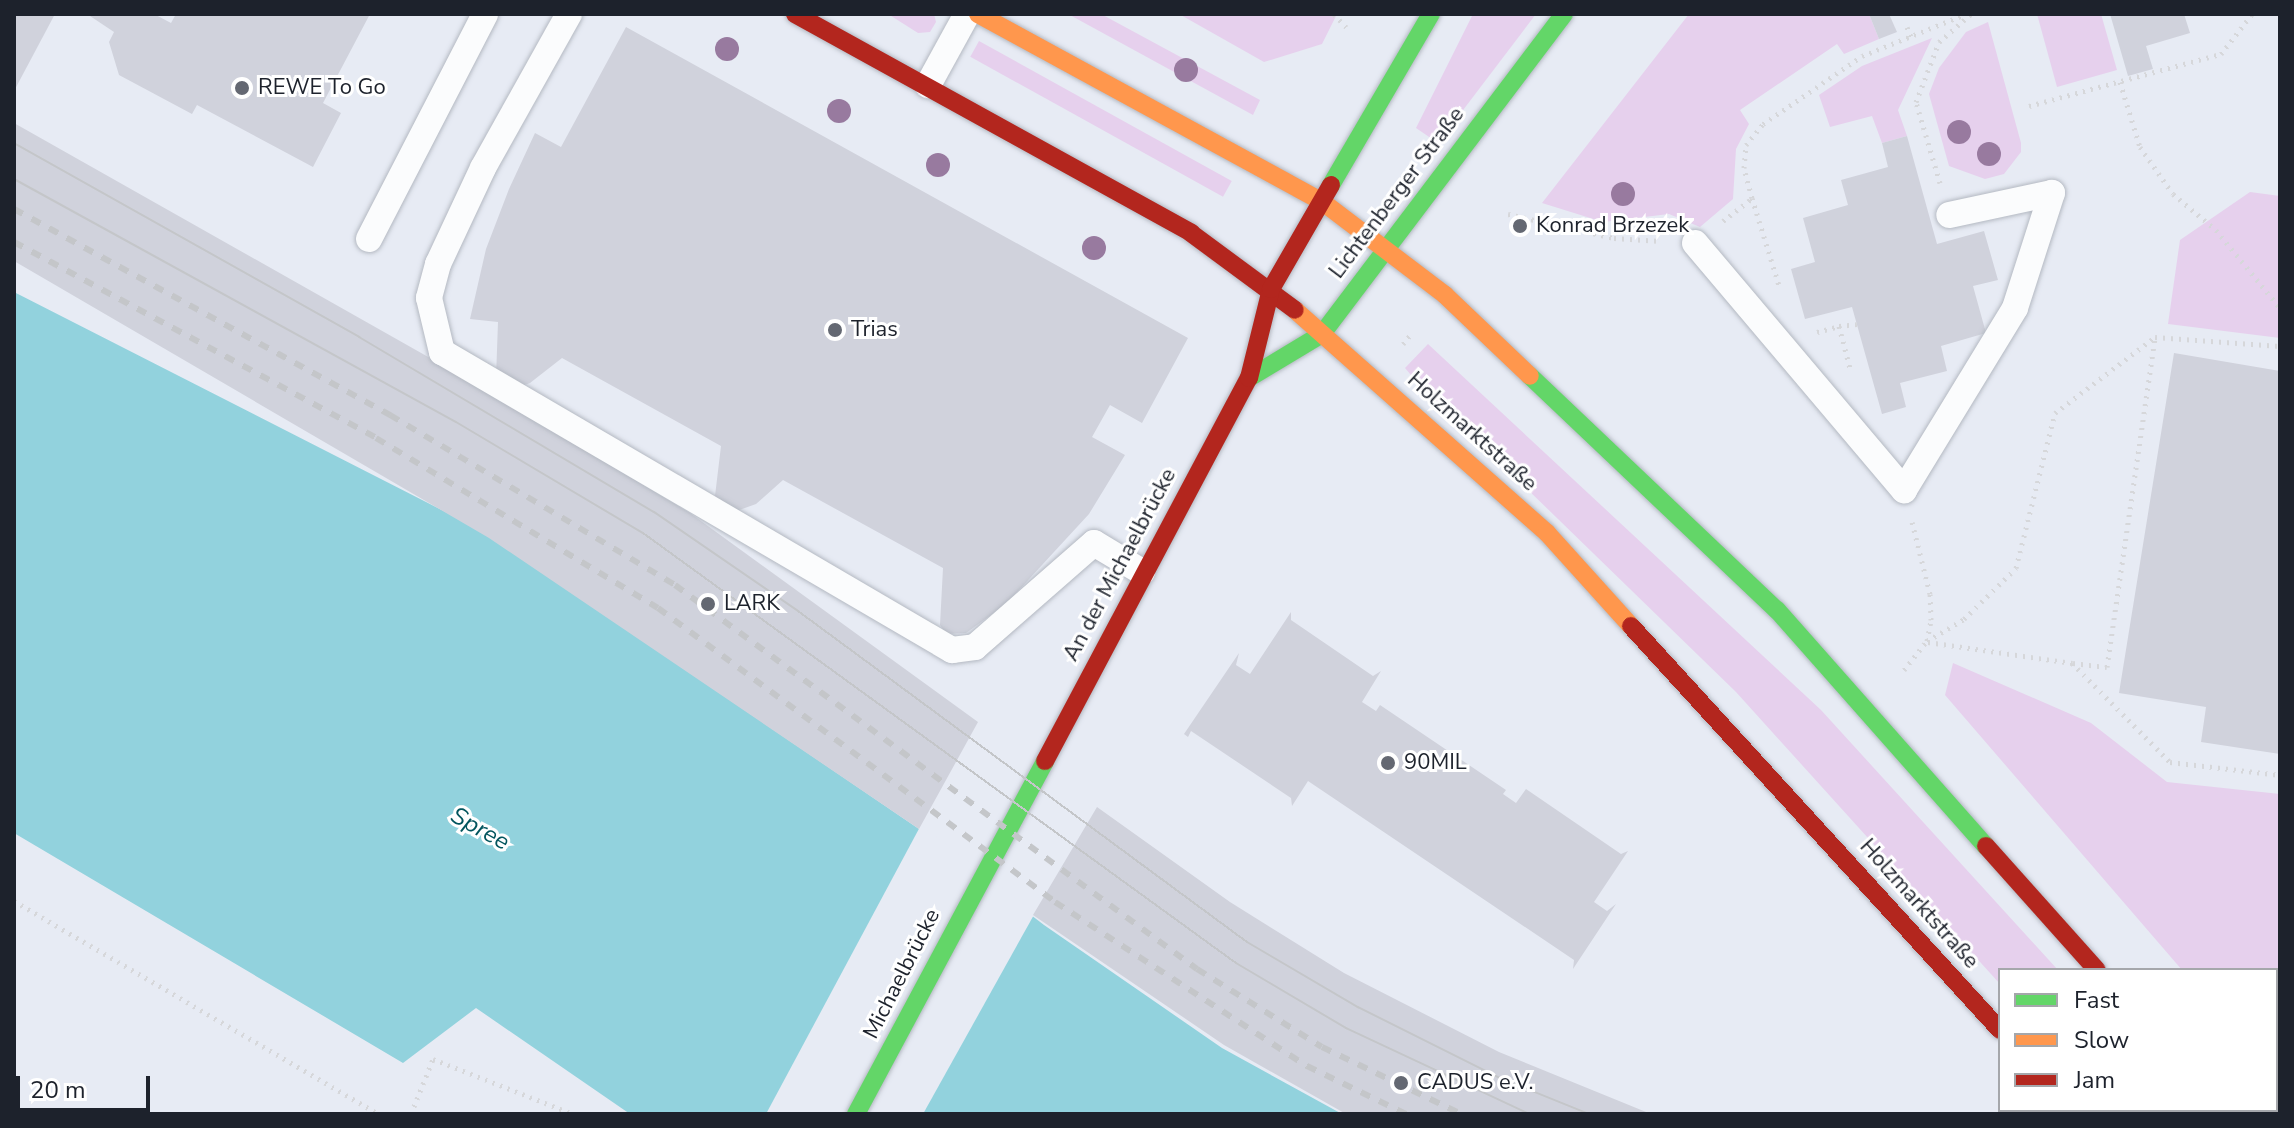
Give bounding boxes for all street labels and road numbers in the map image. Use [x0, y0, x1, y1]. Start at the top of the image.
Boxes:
street label: Lichtenberger Straße [1324, 102, 1470, 284]
street label: Holzmarktstraße [1402, 367, 1542, 497]
street label: An der Michaelbrücke [1058, 464, 1182, 666]
street label: Holzmarktstraße [1854, 834, 1984, 974]
street label: Michaelbrücke [858, 905, 946, 1043]

